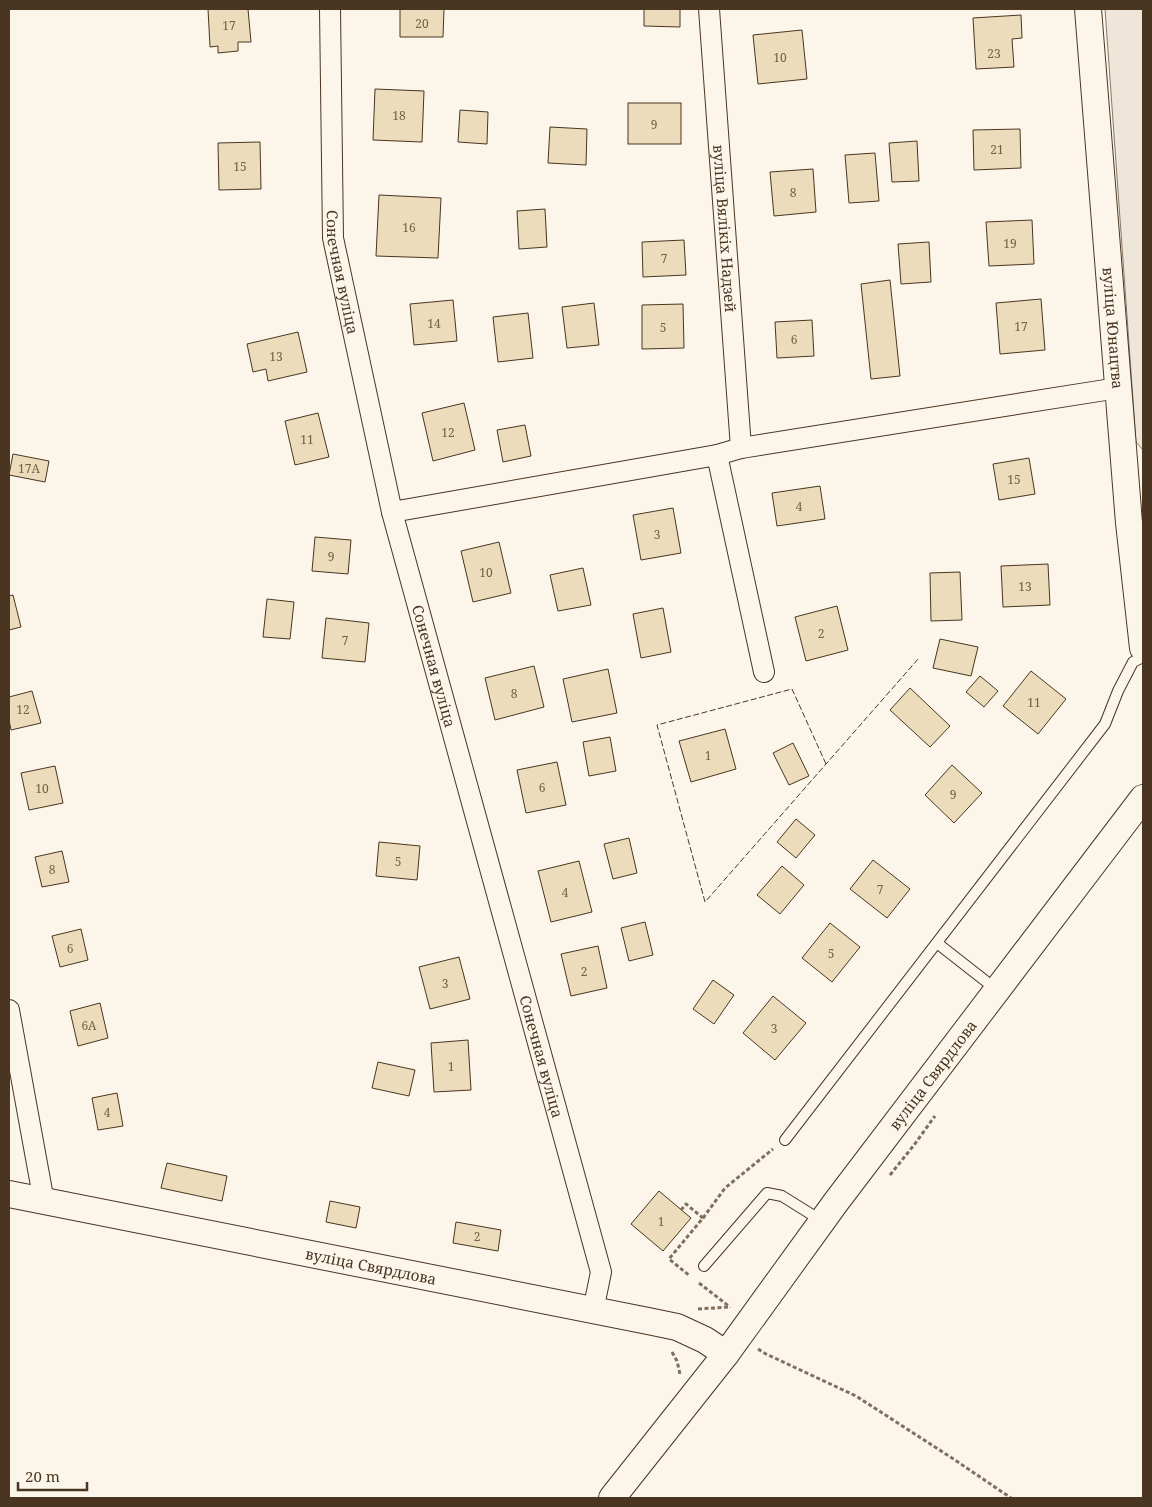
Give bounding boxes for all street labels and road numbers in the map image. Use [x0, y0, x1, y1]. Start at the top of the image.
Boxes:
street label: вуліца Вялікіх Надзей [709, 144, 741, 313]
street label: Сонечная вуліца [323, 210, 363, 336]
street label: вуліца Юнацтва [1099, 266, 1128, 390]
street label: Сонечная вуліца [408, 602, 461, 730]
street label: Сонечная вуліца [515, 993, 568, 1120]
street label: вуліца Свярдлова [884, 1016, 981, 1134]
street label: вуліца Свярдлова [304, 1243, 438, 1289]

